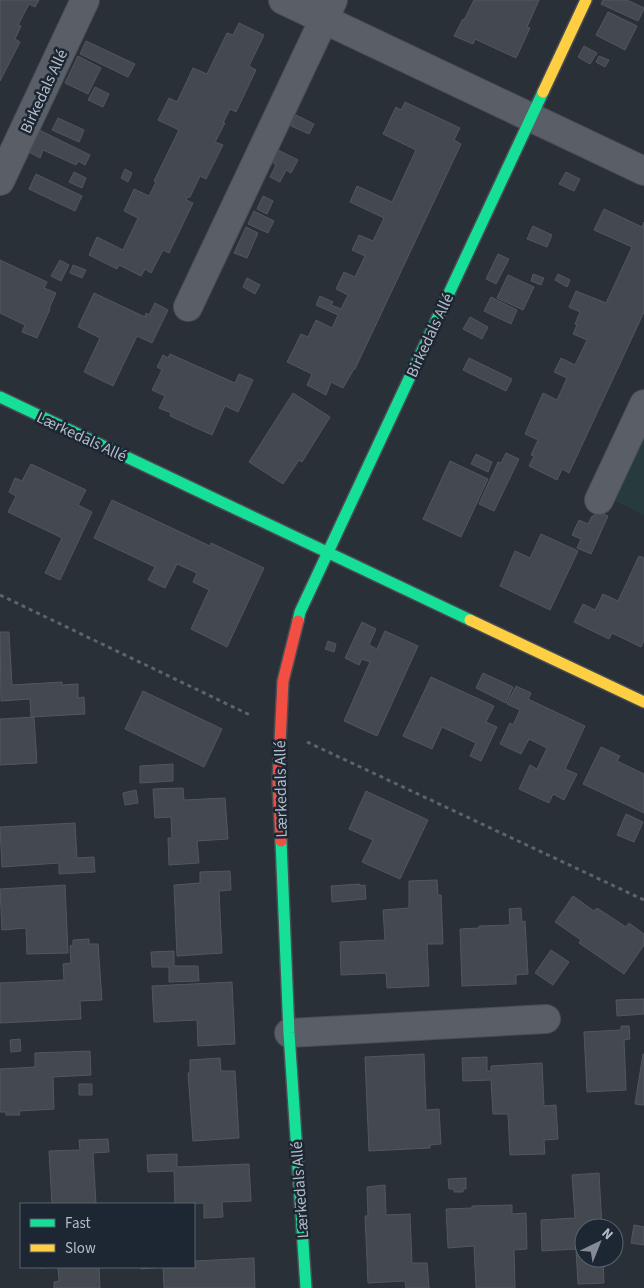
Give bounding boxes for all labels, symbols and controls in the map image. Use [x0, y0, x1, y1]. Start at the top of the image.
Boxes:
street label: Birkedals Allé [15, 46, 73, 137]
street label: Birkedals Allé [401, 290, 459, 381]
street label: Lærkedals Allé [33, 406, 130, 467]
street label: Lærkedals Allé [269, 740, 293, 838]
street label: Lærkedals Allé [286, 1141, 314, 1239]
legend [20, 1203, 195, 1268]
text: Fast [65, 1213, 91, 1234]
north arrow [574, 1218, 624, 1268]
text: N [597, 1224, 617, 1245]
text: Slow [65, 1238, 96, 1259]

